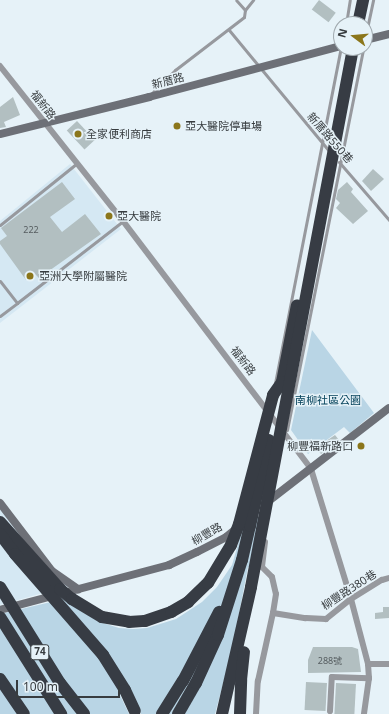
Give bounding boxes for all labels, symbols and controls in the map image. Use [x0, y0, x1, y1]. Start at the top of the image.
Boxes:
north arrow [333, 16, 373, 56]
text: N [333, 26, 350, 39]
street label: 新厝路 [150, 70, 186, 92]
street label: 福新路 [28, 88, 58, 122]
street label: 新厝路550巷 [304, 110, 356, 166]
place label: 亞大醫院停車場 [185, 119, 262, 133]
marker: 亞大醫院停車場 [172, 121, 182, 131]
place label: 全家便利商店 [86, 127, 152, 141]
marker: 全家便利商店 [73, 129, 83, 139]
place label: 亞大醫院 [117, 209, 161, 223]
marker: 亞大醫院 [104, 211, 114, 221]
house number: 222 [23, 225, 39, 235]
place label: 亞洲大學附屬醫院 [39, 269, 127, 283]
marker: 亞洲大學附屬醫院 [24, 270, 36, 282]
street label: 福新路 [228, 344, 258, 378]
park label: 南柳社區公園 [295, 393, 361, 407]
place label: 柳豐福新路口 [287, 439, 353, 453]
marker: 柳豐福新路口 [356, 441, 366, 451]
street label: 柳豐路 [189, 520, 225, 548]
street label: 柳豐路380巷 [319, 567, 379, 613]
road number: 74 [30, 644, 50, 660]
house number: 288號 [318, 656, 342, 666]
scale bar [18, 672, 122, 698]
text: 100 m [23, 678, 58, 695]

